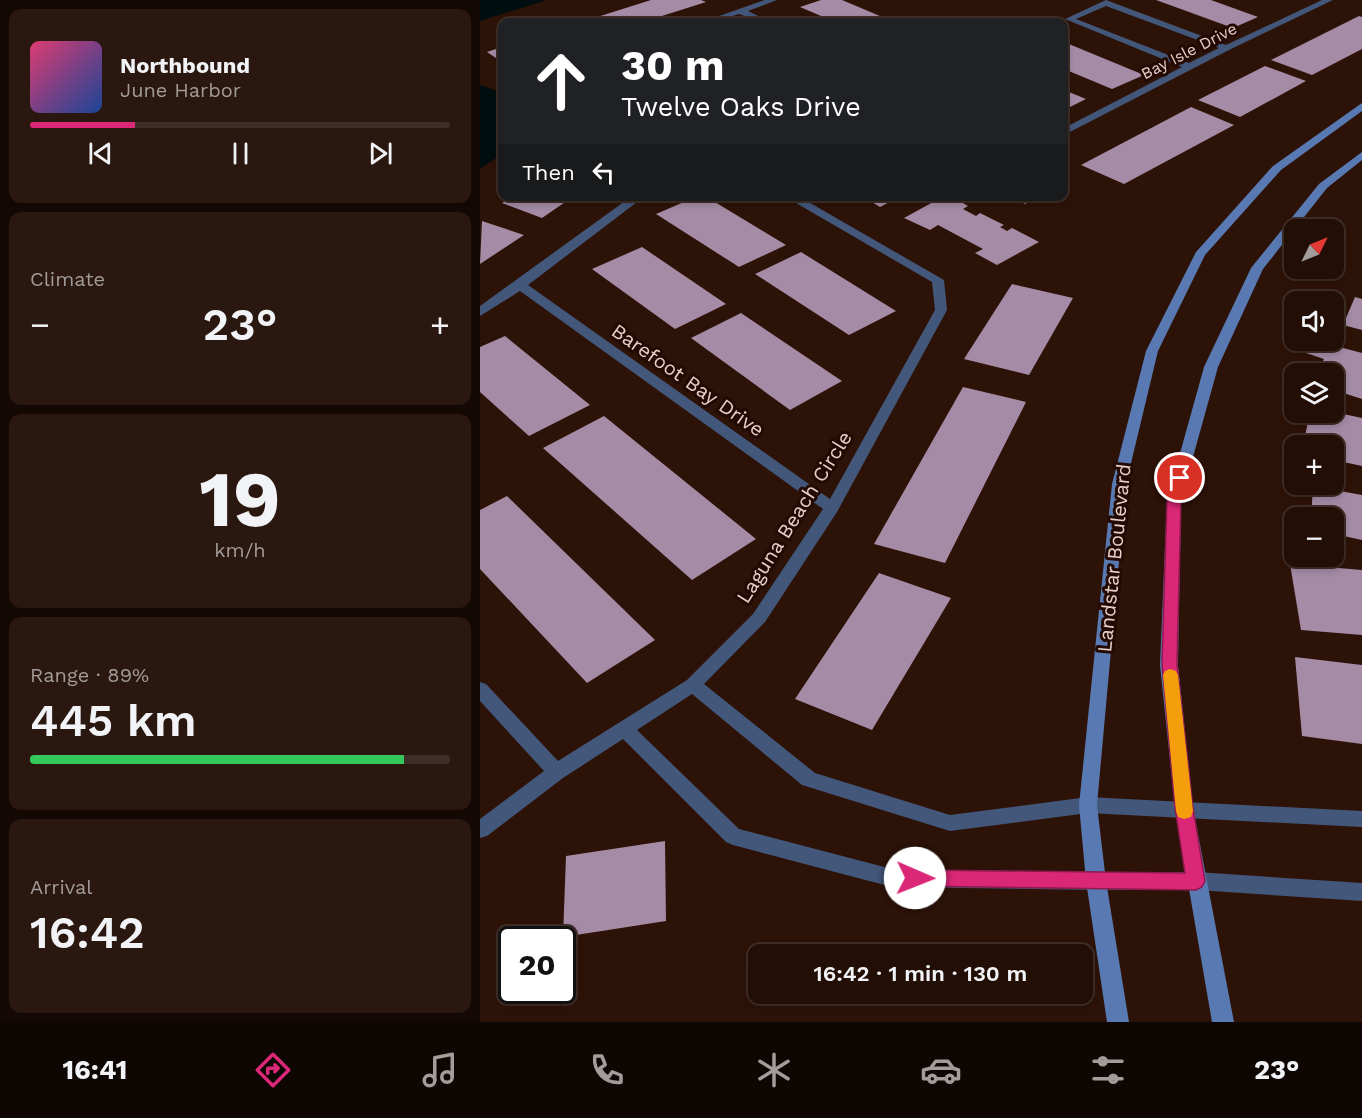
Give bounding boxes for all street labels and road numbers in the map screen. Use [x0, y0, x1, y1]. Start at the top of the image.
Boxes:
street label: Bay Isle Drive [1138, 19, 1240, 83]
street label: Barefoot Bay Drive [607, 318, 769, 442]
street label: Laguna Beach Circle [731, 427, 857, 607]
street label: Landstar Boulevard [1092, 462, 1136, 654]

